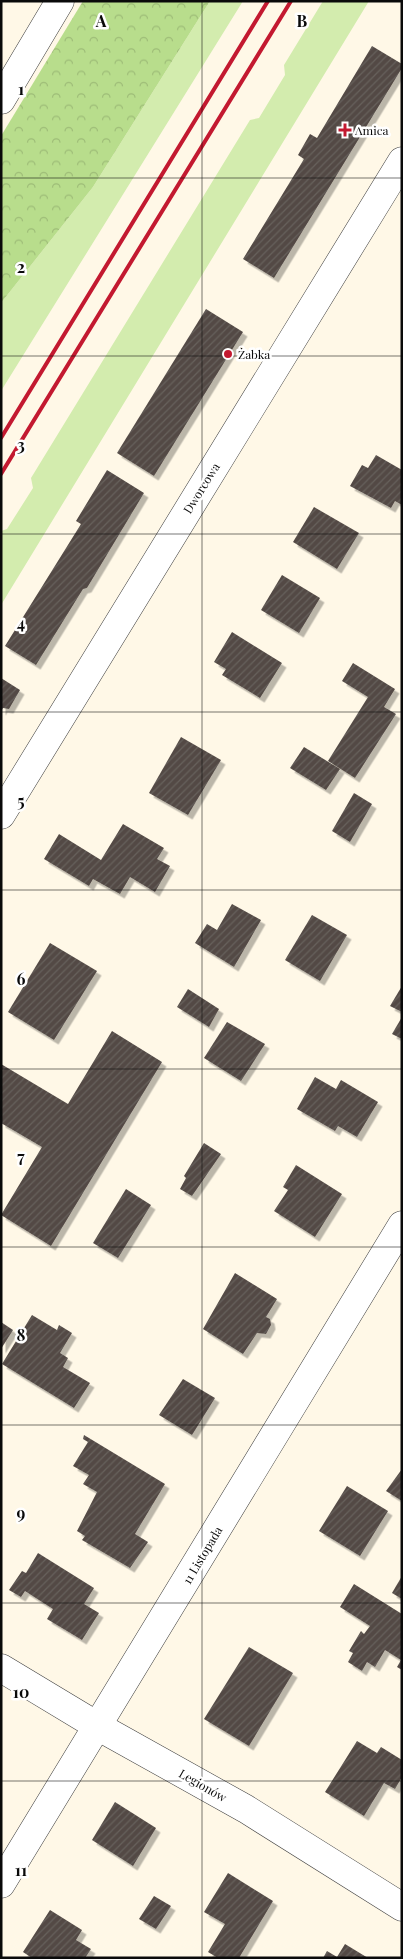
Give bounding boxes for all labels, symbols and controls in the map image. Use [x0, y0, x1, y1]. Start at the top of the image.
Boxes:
text: A [95, 10, 107, 31]
text: B [297, 10, 308, 31]
text: 1 [18, 78, 24, 99]
place label: Amica [354, 122, 389, 138]
marker: Amica [339, 124, 351, 136]
text: 2 [17, 256, 25, 277]
place label: Żabka [238, 346, 270, 362]
marker: Żabka [222, 348, 234, 360]
text: 3 [17, 434, 25, 455]
street label: Dworcowa [179, 460, 223, 516]
text: 4 [17, 612, 25, 633]
text: 5 [17, 790, 25, 811]
text: 6 [17, 968, 26, 989]
text: 7 [17, 1146, 25, 1167]
text: 8 [17, 1324, 26, 1345]
text: 9 [17, 1502, 26, 1523]
street label: 11 Listopada [179, 1523, 225, 1587]
text: 10 [13, 1681, 29, 1702]
street label: Legionów [176, 1765, 230, 1805]
text: 11 [15, 1859, 27, 1880]

